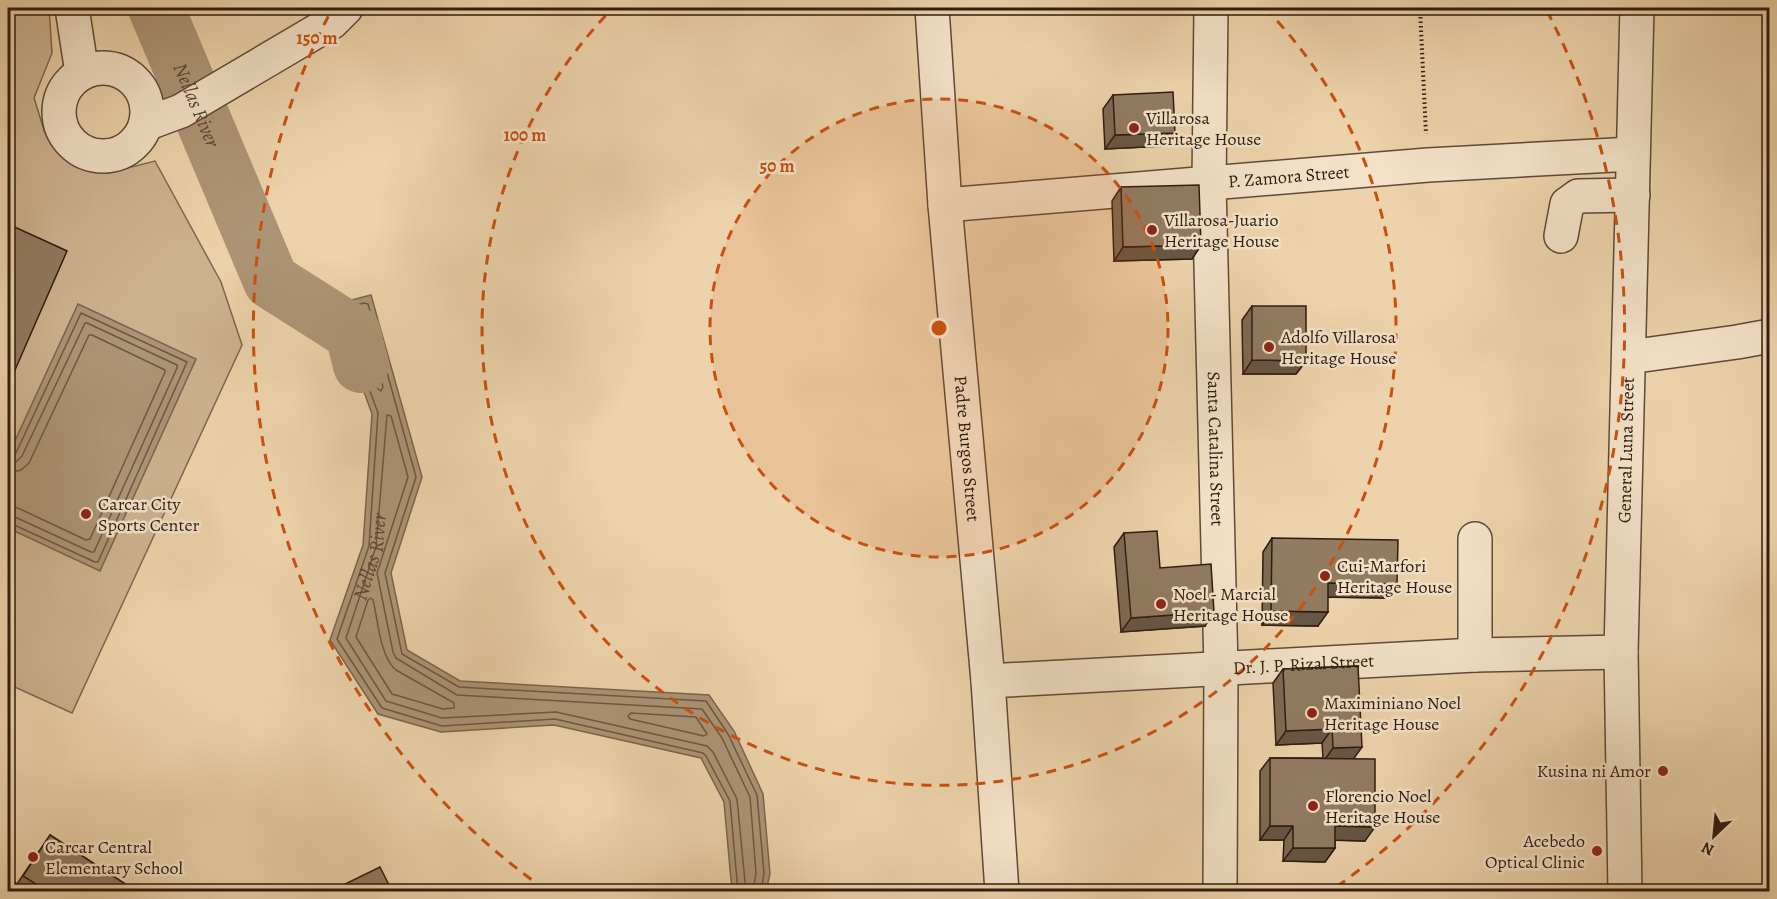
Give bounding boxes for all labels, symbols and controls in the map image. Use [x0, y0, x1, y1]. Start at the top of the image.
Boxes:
text: 150 m [296, 26, 338, 50]
water label: Nellas River [167, 59, 226, 152]
place label: Villarosa Heritage House [1145, 106, 1261, 151]
marker: Villarosa Heritage House [1127, 121, 1141, 135]
text: 100 m [504, 123, 546, 147]
text: 50 m [760, 154, 794, 178]
street label: P. Zamora Street [1227, 160, 1351, 194]
place label: Villarosa-Juario Heritage House [1163, 208, 1279, 253]
marker: Villarosa-Juario Heritage House [1145, 223, 1159, 237]
centre of rings [929, 318, 949, 338]
place label: Adolfo Villarosa Heritage House [1280, 325, 1397, 370]
marker: Adolfo Villarosa Heritage House [1262, 340, 1276, 354]
street label: Santa Catalina Street [1202, 371, 1229, 527]
street label: Padre Burgos Street [948, 375, 986, 523]
street label: General Luna Street [1612, 377, 1640, 523]
place label: Carcar City Sports Center [98, 492, 199, 537]
marker: Carcar City Sports Center [79, 507, 93, 521]
water label: Nellas River [346, 511, 393, 604]
place label: Cui-Marfori Heritage House [1337, 554, 1452, 599]
marker: Cui-Marfori Heritage House [1318, 569, 1332, 583]
place label: Noel - Marcial Heritage House [1173, 582, 1288, 627]
marker: Noel - Marcial Heritage House [1154, 597, 1168, 611]
street label: Dr. J. P. Rizal Street [1232, 648, 1375, 680]
place label: Maximiniano Noel Heritage House [1324, 691, 1461, 736]
marker: Maximiniano Noel Heritage House [1305, 706, 1319, 720]
place label: Kusina ni Amor [1537, 759, 1651, 783]
marker: Kusina ni Amor [1656, 764, 1670, 778]
place label: Florencio Noel Heritage House [1325, 784, 1440, 829]
marker: Florencio Noel Heritage House [1306, 799, 1320, 813]
north arrow [1684, 806, 1744, 866]
place label: Acebedo Optical Clinic [1485, 829, 1585, 874]
place label: Carcar Central Elementary School [45, 835, 183, 880]
text: N [1697, 836, 1718, 861]
marker: Acebedo Optical Clinic [1590, 844, 1604, 858]
marker: Carcar Central Elementary School [26, 850, 40, 864]

